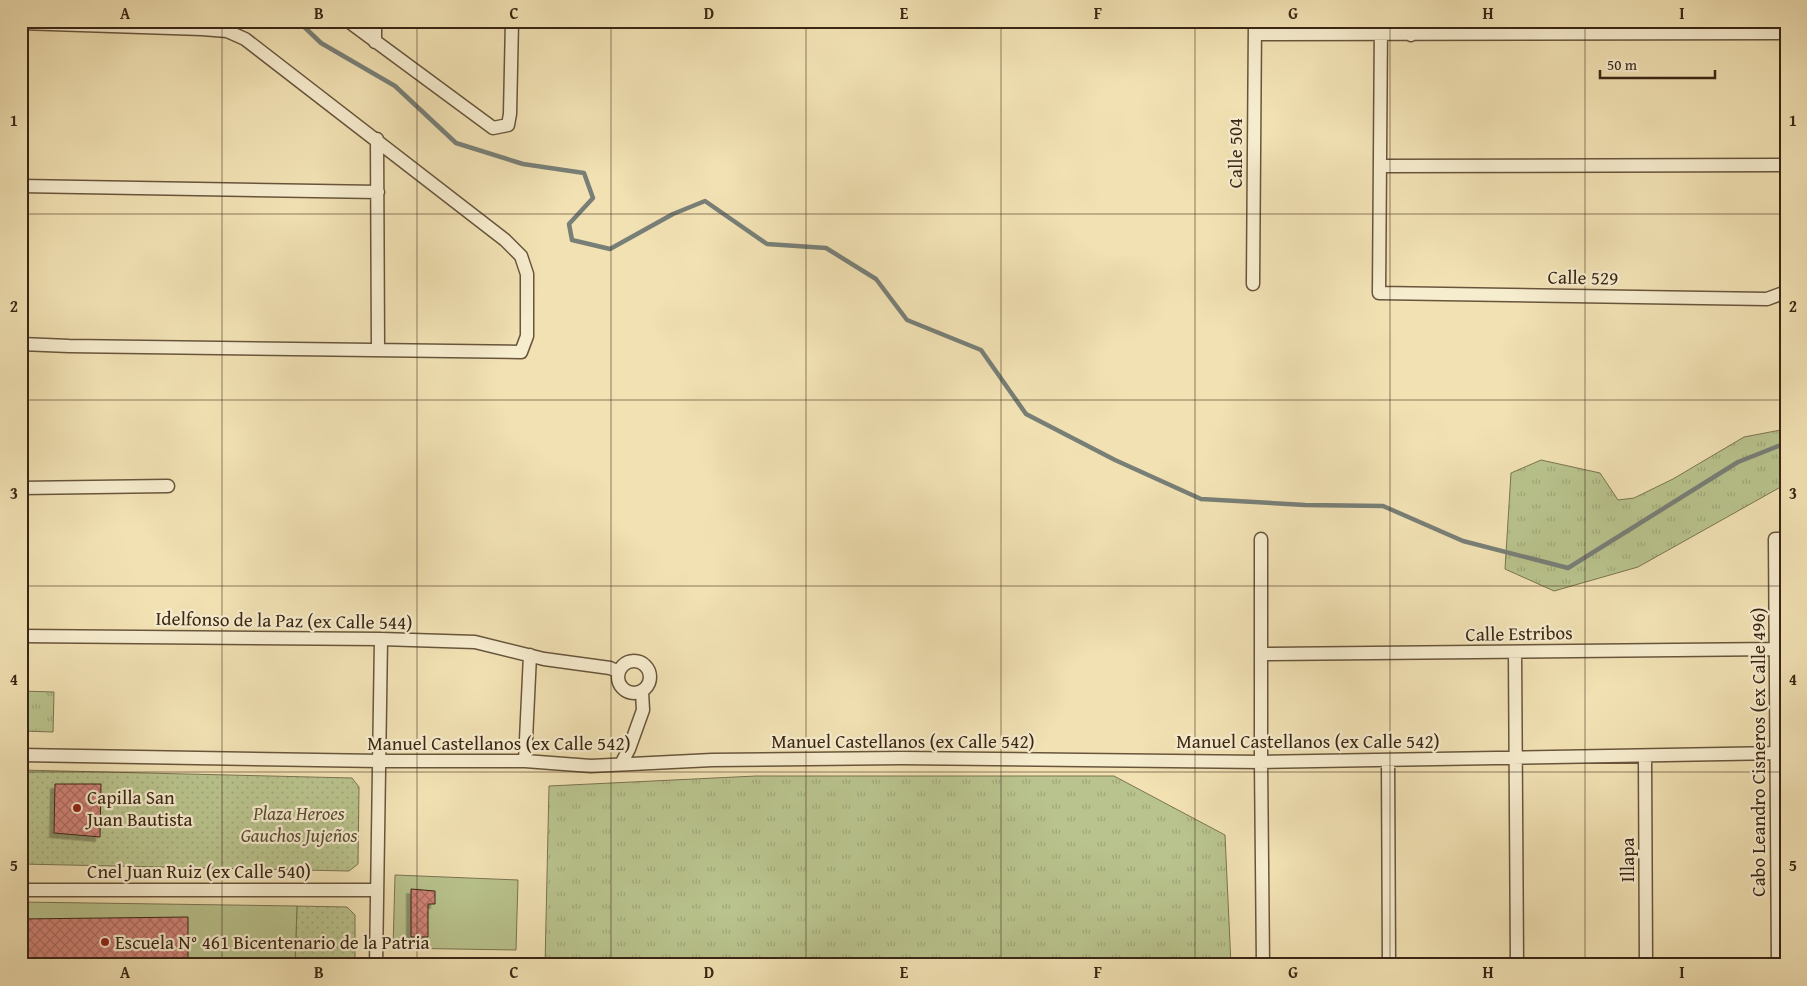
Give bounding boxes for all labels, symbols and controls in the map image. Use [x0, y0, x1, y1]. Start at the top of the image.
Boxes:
text: A [120, 1, 131, 25]
text: B [314, 1, 324, 25]
text: C [509, 1, 519, 25]
text: D [704, 1, 714, 25]
text: E [900, 1, 909, 25]
text: F [1094, 1, 1102, 25]
text: G [1288, 1, 1298, 25]
text: H [1482, 1, 1494, 25]
text: I [1679, 1, 1685, 25]
scale bar [1600, 48, 1714, 80]
text: 50 m [1607, 54, 1638, 75]
text: 1 [10, 108, 18, 132]
text: 1 [1789, 108, 1797, 132]
street label: Calle 504 [1221, 118, 1249, 188]
street label: Calle 529 [1547, 262, 1619, 292]
text: 2 [10, 294, 18, 318]
text: 2 [1789, 294, 1797, 318]
text: 3 [10, 481, 18, 505]
text: 3 [1789, 481, 1797, 505]
street label: Idelfonso de la Paz (ex Calle 544) [155, 604, 413, 636]
street label: Cabo Leandro Cisneros (ex Calle 496) [1744, 607, 1772, 897]
street label: Calle Estribos [1465, 618, 1573, 648]
text: 4 [10, 667, 18, 691]
text: 4 [1789, 667, 1797, 691]
street label: Manuel Castellanos (ex Calle 542) [771, 727, 1035, 755]
street label: Manuel Castellanos (ex Calle 542) [1176, 727, 1440, 755]
street label: Manuel Castellanos (ex Calle 542) [367, 729, 631, 757]
place label: Capilla San Juan Bautista [85, 783, 192, 833]
park label: Plaza Heroes Gauchos Jujeños [241, 799, 358, 849]
marker: Capilla San Juan Bautista [71, 802, 83, 814]
street label: Illapa [1613, 838, 1641, 882]
text: 5 [10, 853, 18, 877]
text: 5 [1789, 853, 1797, 877]
street label: Cnel Juan Ruiz (ex Calle 540) [87, 857, 311, 885]
place label: Escuela N° 461 Bicentenario de la Patria [115, 928, 430, 956]
marker: Escuela N° 461 Bicentenario de la Patria [99, 936, 111, 948]
text: A [120, 960, 131, 984]
text: B [314, 960, 324, 984]
text: C [509, 960, 519, 984]
text: D [704, 960, 714, 984]
text: E [900, 960, 909, 984]
text: F [1094, 960, 1102, 984]
text: G [1288, 960, 1298, 984]
text: H [1482, 960, 1494, 984]
text: I [1679, 960, 1685, 984]

